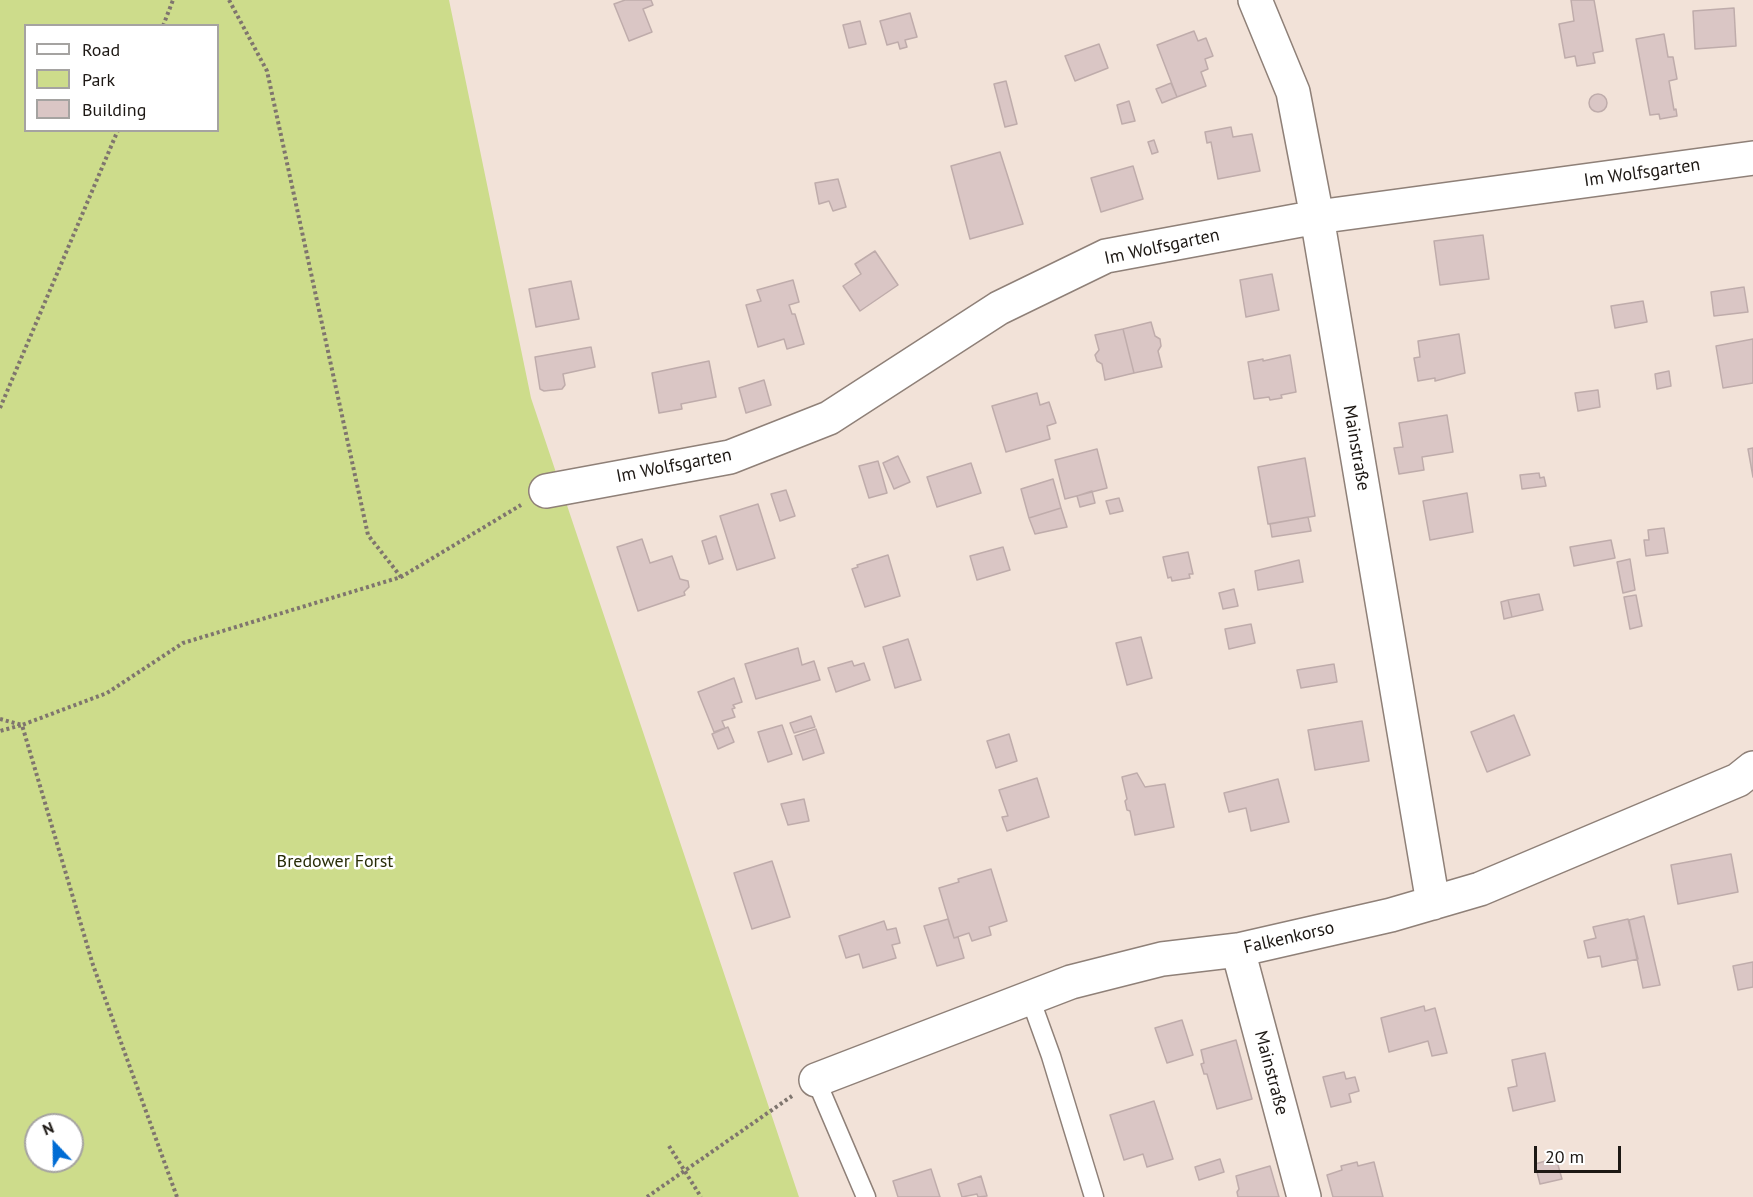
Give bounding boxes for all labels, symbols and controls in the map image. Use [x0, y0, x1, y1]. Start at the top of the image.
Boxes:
legend [24, 24, 219, 132]
text: Road [82, 38, 120, 61]
text: Park [82, 68, 115, 91]
text: Building [82, 98, 146, 121]
street label: Im Wolfsgarten [1582, 154, 1702, 192]
street label: Im Wolfsgarten [1102, 224, 1222, 270]
street label: Mainstraße [1338, 404, 1374, 492]
street label: Im Wolfsgarten [614, 444, 734, 488]
park label: Bredower Forst [277, 851, 393, 873]
street label: Falkenkorso [1242, 917, 1336, 959]
street label: Mainstraße [1249, 1028, 1293, 1118]
north arrow [24, 1113, 84, 1173]
text: N [39, 1117, 57, 1139]
scale bar [1537, 1134, 1624, 1172]
text: 20 m [1545, 1145, 1584, 1168]

